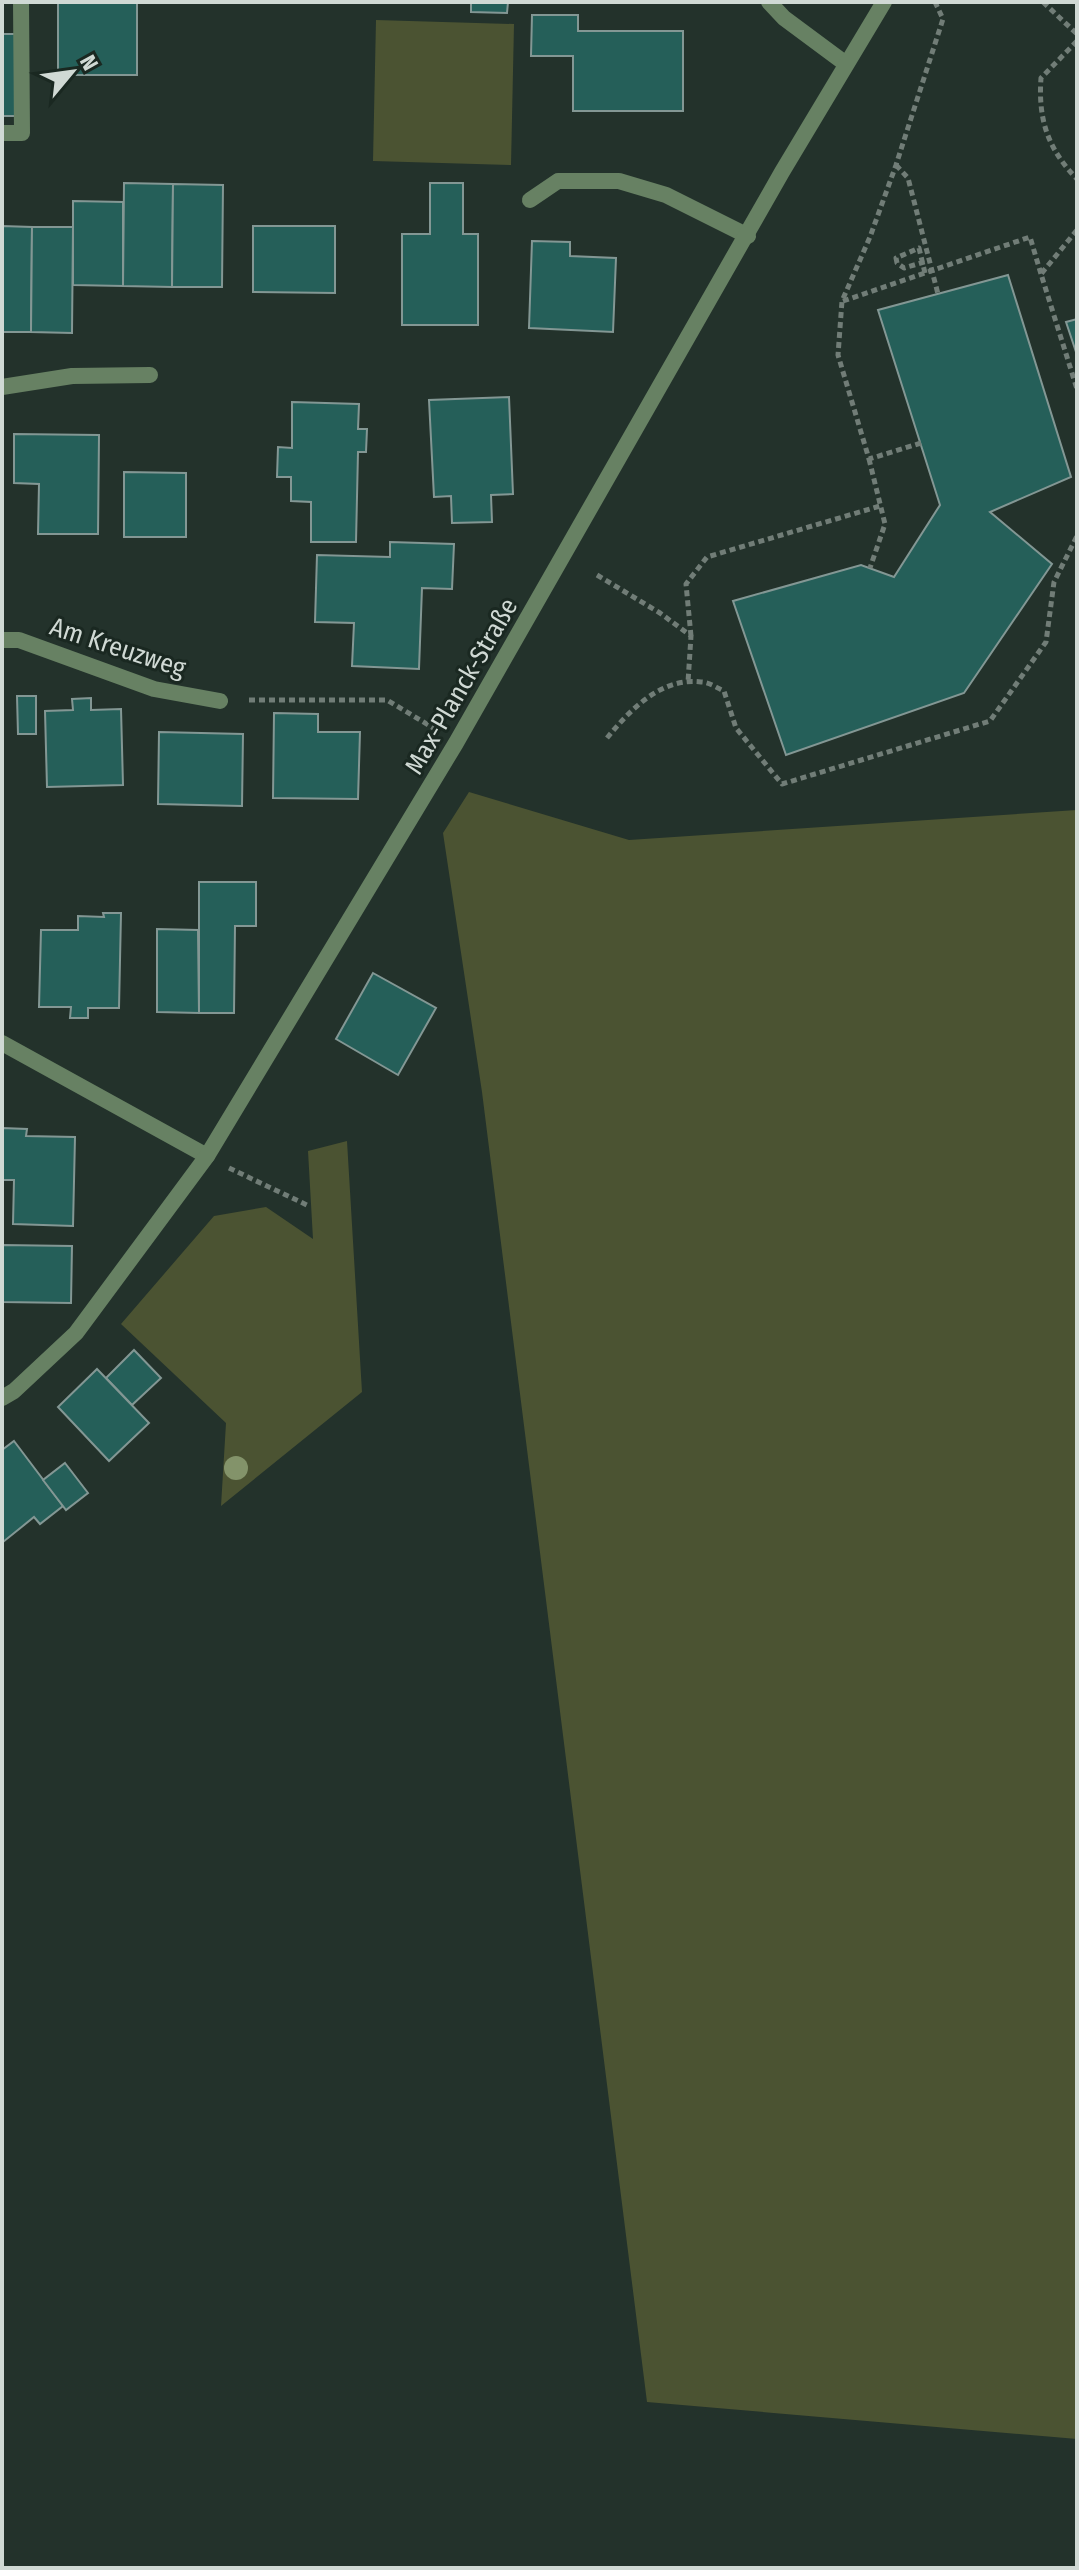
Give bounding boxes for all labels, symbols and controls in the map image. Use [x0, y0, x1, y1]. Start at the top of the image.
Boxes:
north arrow [32, 32, 112, 112]
text: N [74, 50, 104, 75]
street label: Max-Planck-Straße [399, 593, 524, 780]
street label: Am Kreuzweg [46, 611, 190, 684]

